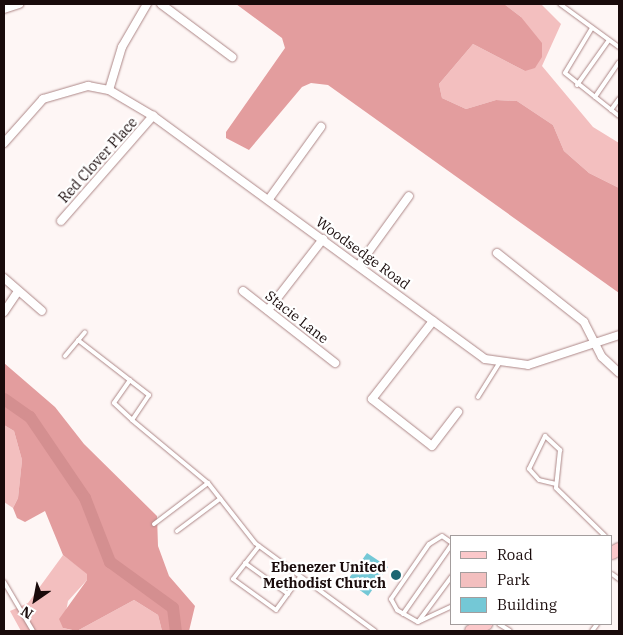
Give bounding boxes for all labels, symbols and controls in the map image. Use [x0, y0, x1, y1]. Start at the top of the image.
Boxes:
street label: Red Clover Place [55, 114, 141, 206]
street label: Woodsedge Road [313, 213, 413, 293]
street label: Stacie Lane [262, 287, 332, 347]
legend [450, 535, 613, 625]
text: Road [497, 545, 533, 564]
place label: Ebenezer United Methodist Church [263, 559, 386, 592]
marker: Ebenezer United Methodist Church [390, 569, 402, 581]
text: Park [497, 570, 530, 589]
north arrow [10, 575, 60, 625]
text: Building [497, 595, 557, 614]
text: N [17, 602, 36, 623]

